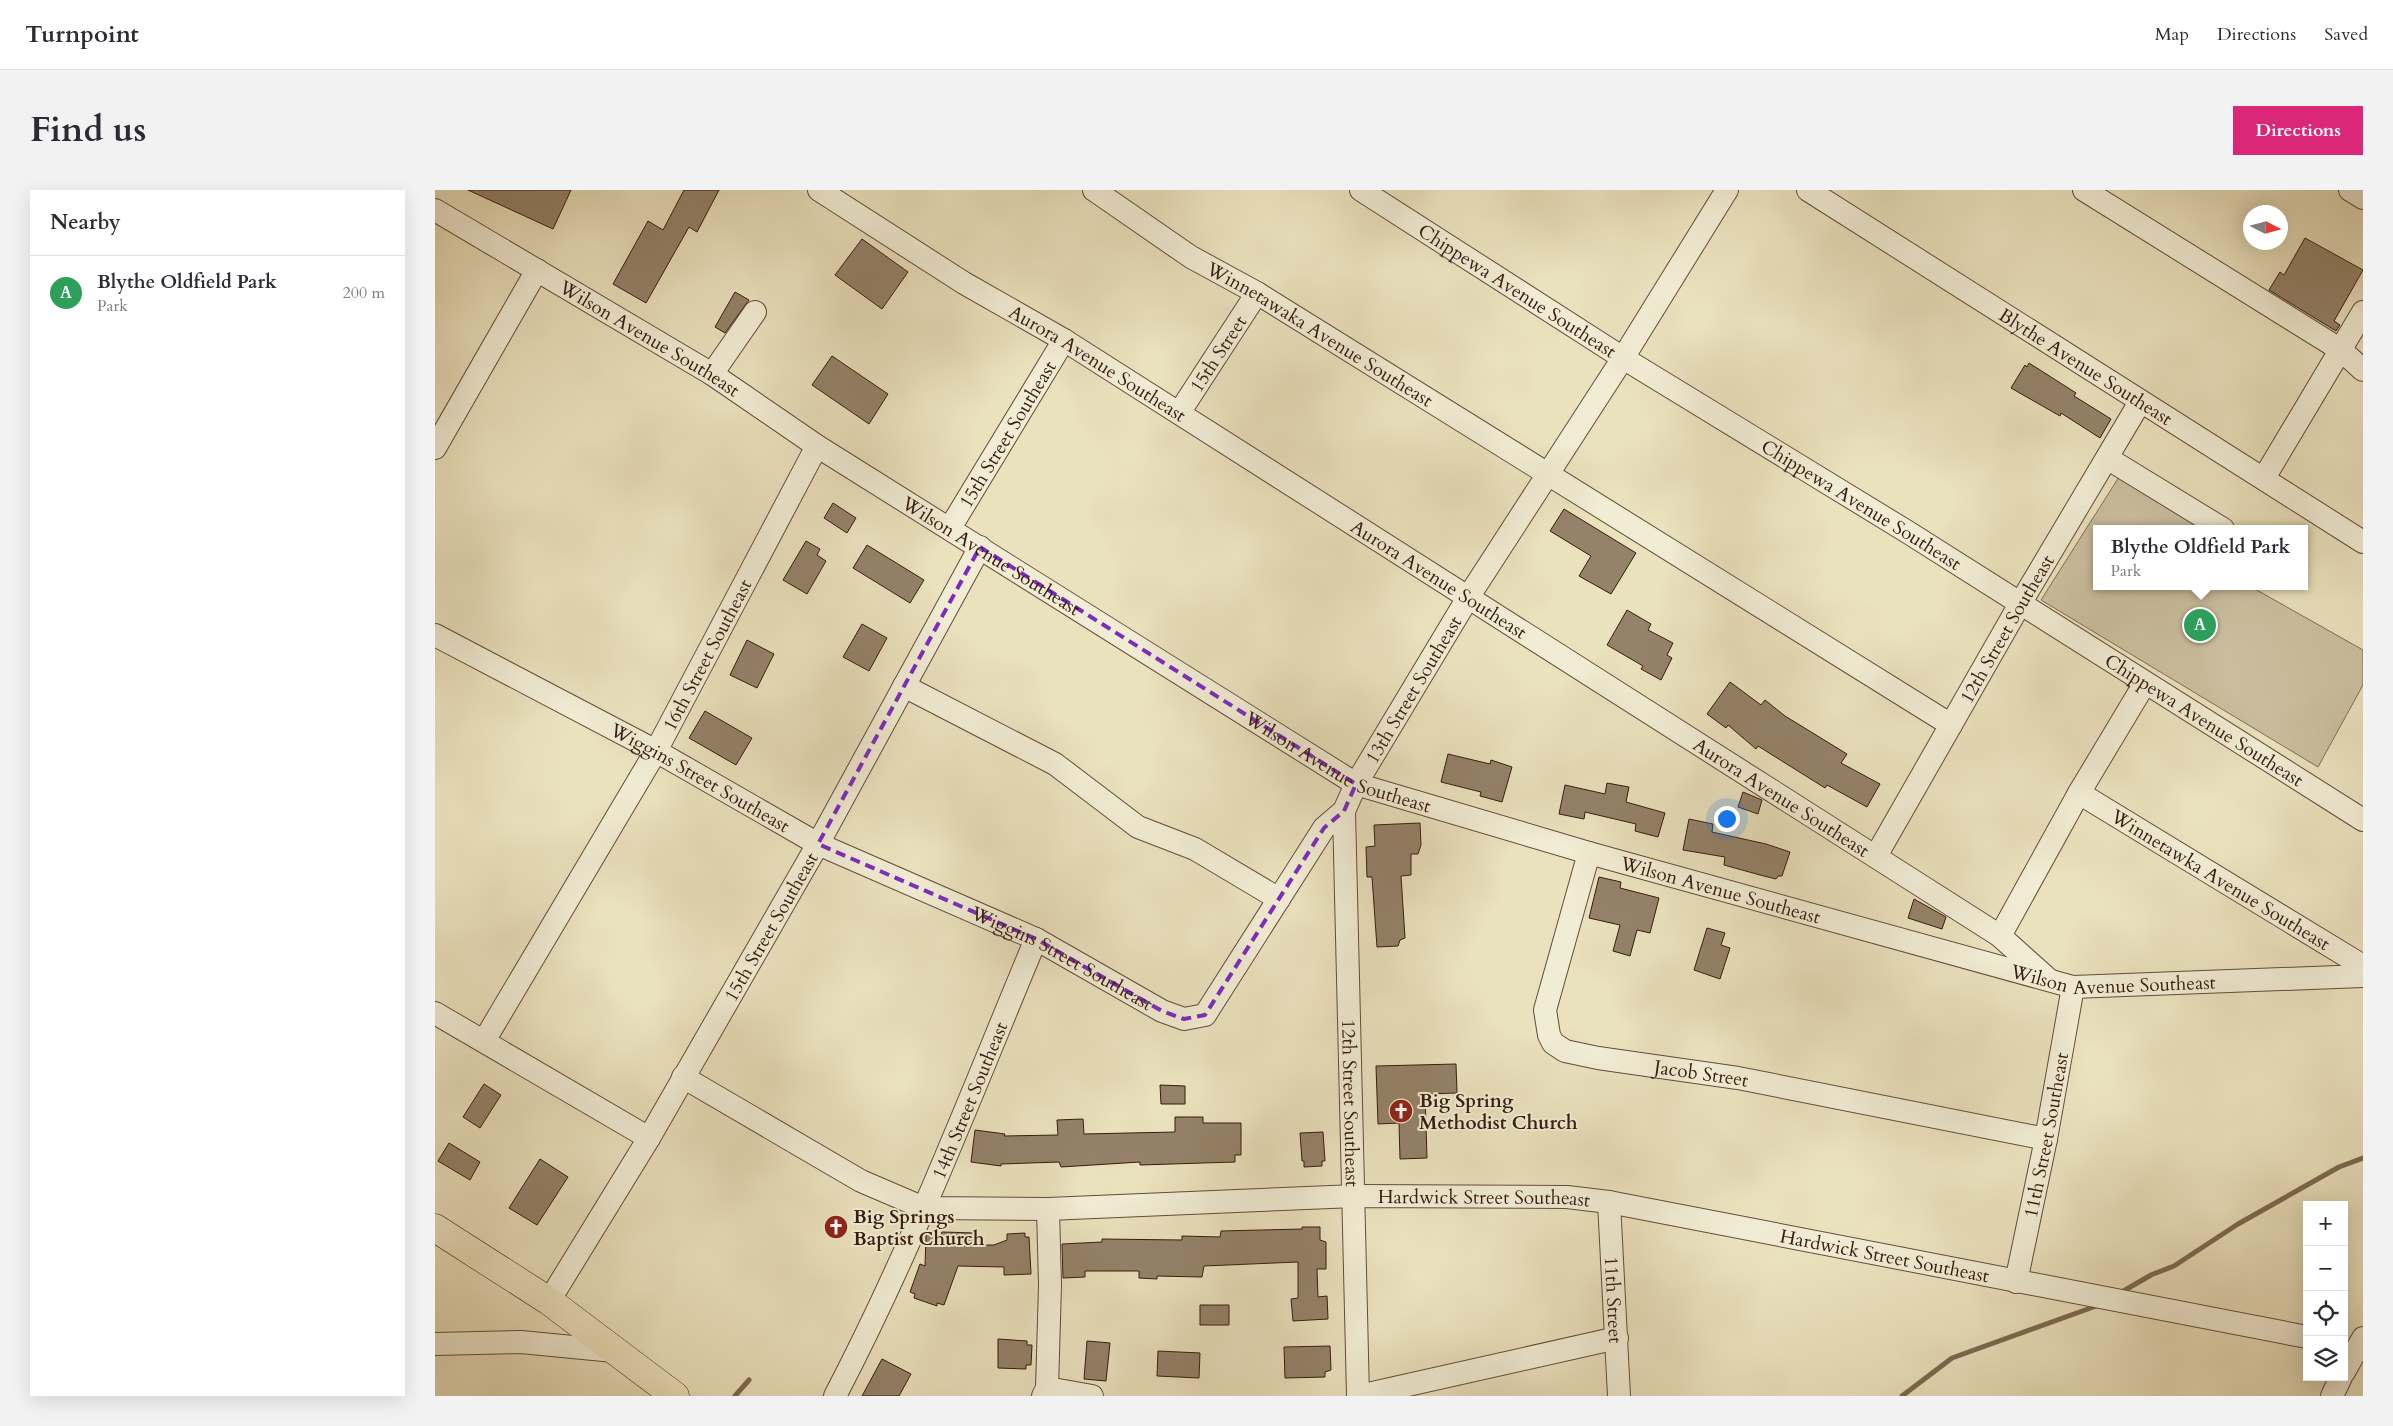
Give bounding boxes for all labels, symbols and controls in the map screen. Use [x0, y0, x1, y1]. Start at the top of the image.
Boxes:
text: Turnpoint [25, 18, 139, 51]
text: Map [2155, 22, 2189, 47]
text: Directions [2217, 22, 2296, 47]
text: Saved [2324, 22, 2368, 47]
text: Find us [30, 106, 146, 154]
button: Directions [2233, 106, 2363, 155]
north arrow [2243, 205, 2288, 250]
text: Nearby [50, 208, 121, 237]
street label: Chippewa Avenue Southeast [1413, 218, 1621, 364]
street label: Winnetawaka Avenue Southeast [1201, 255, 1438, 413]
text: Blythe Oldfield Park [97, 269, 277, 295]
street label: Wilson Avenue Southeast [553, 274, 745, 403]
text: A [60, 282, 72, 304]
text: 200 m [343, 282, 385, 304]
text: Park [97, 295, 128, 317]
street label: Aurora Avenue Southeast [1004, 299, 1191, 428]
street label: Blythe Avenue Southeast [1994, 302, 2177, 432]
street label: 15th Street [1184, 311, 1253, 397]
street label: 15th Street Southeast [953, 356, 1063, 513]
street label: Chippewa Avenue Southeast [1756, 434, 1966, 577]
street label: Wilson Avenue Southeast [896, 490, 1085, 622]
street label: Aurora Avenue Southeast [1345, 514, 1532, 645]
popup [2093, 525, 2308, 590]
text: Blythe Oldfield Park [2111, 534, 2290, 560]
street label: 12th Street Southeast [1954, 550, 2060, 708]
text: Park [2111, 560, 2141, 582]
street label: 16th Street Southeast [657, 575, 758, 736]
pin: A [2184, 606, 2216, 644]
street label: 13th Street Southeast [1359, 611, 1468, 768]
street label: Chippewa Avenue Southeast [2100, 648, 2308, 793]
street label: Wilson Avenue Southeast [1239, 705, 1434, 820]
street label: Wiggins Street Southeast [605, 717, 794, 839]
street label: Aurora Avenue Southeast [1688, 732, 1874, 864]
street label: Winnetawka Avenue Southeast [2105, 803, 2335, 957]
your location [1714, 806, 1740, 832]
street label: 15th Street Southeast [718, 848, 824, 1006]
street label: Wilson Avenue Southeast [1616, 850, 1823, 930]
street label: Wiggins Street Southeast [966, 900, 1157, 1017]
street label: Wilson Avenue Southeast [2007, 958, 2216, 1001]
street label: 14th Street Southeast [926, 1018, 1014, 1183]
street label: 12th Street Southeast [1335, 1019, 1365, 1187]
street label: 11th Street Southeast [2018, 1050, 2075, 1220]
street label: Jacob Street [1650, 1054, 1751, 1094]
place label: Big Spring Methodist Church [1419, 1088, 1578, 1136]
church icon: Big Spring Methodist Church [1388, 1098, 1414, 1124]
street label: Hardwick Street Southeast [1378, 1184, 1592, 1214]
map controls [2303, 1201, 2348, 1381]
button: + [2303, 1201, 2348, 1246]
place label: Big Springs Baptist Church [853, 1204, 985, 1252]
church icon: Big Springs Baptist Church [823, 1214, 849, 1240]
street label: Hardwick Street Southeast [1778, 1223, 1991, 1289]
button: − [2303, 1246, 2348, 1291]
street label: 11th Street [1598, 1256, 1628, 1344]
button: locate [2303, 1291, 2348, 1336]
button: layers [2303, 1336, 2348, 1381]

